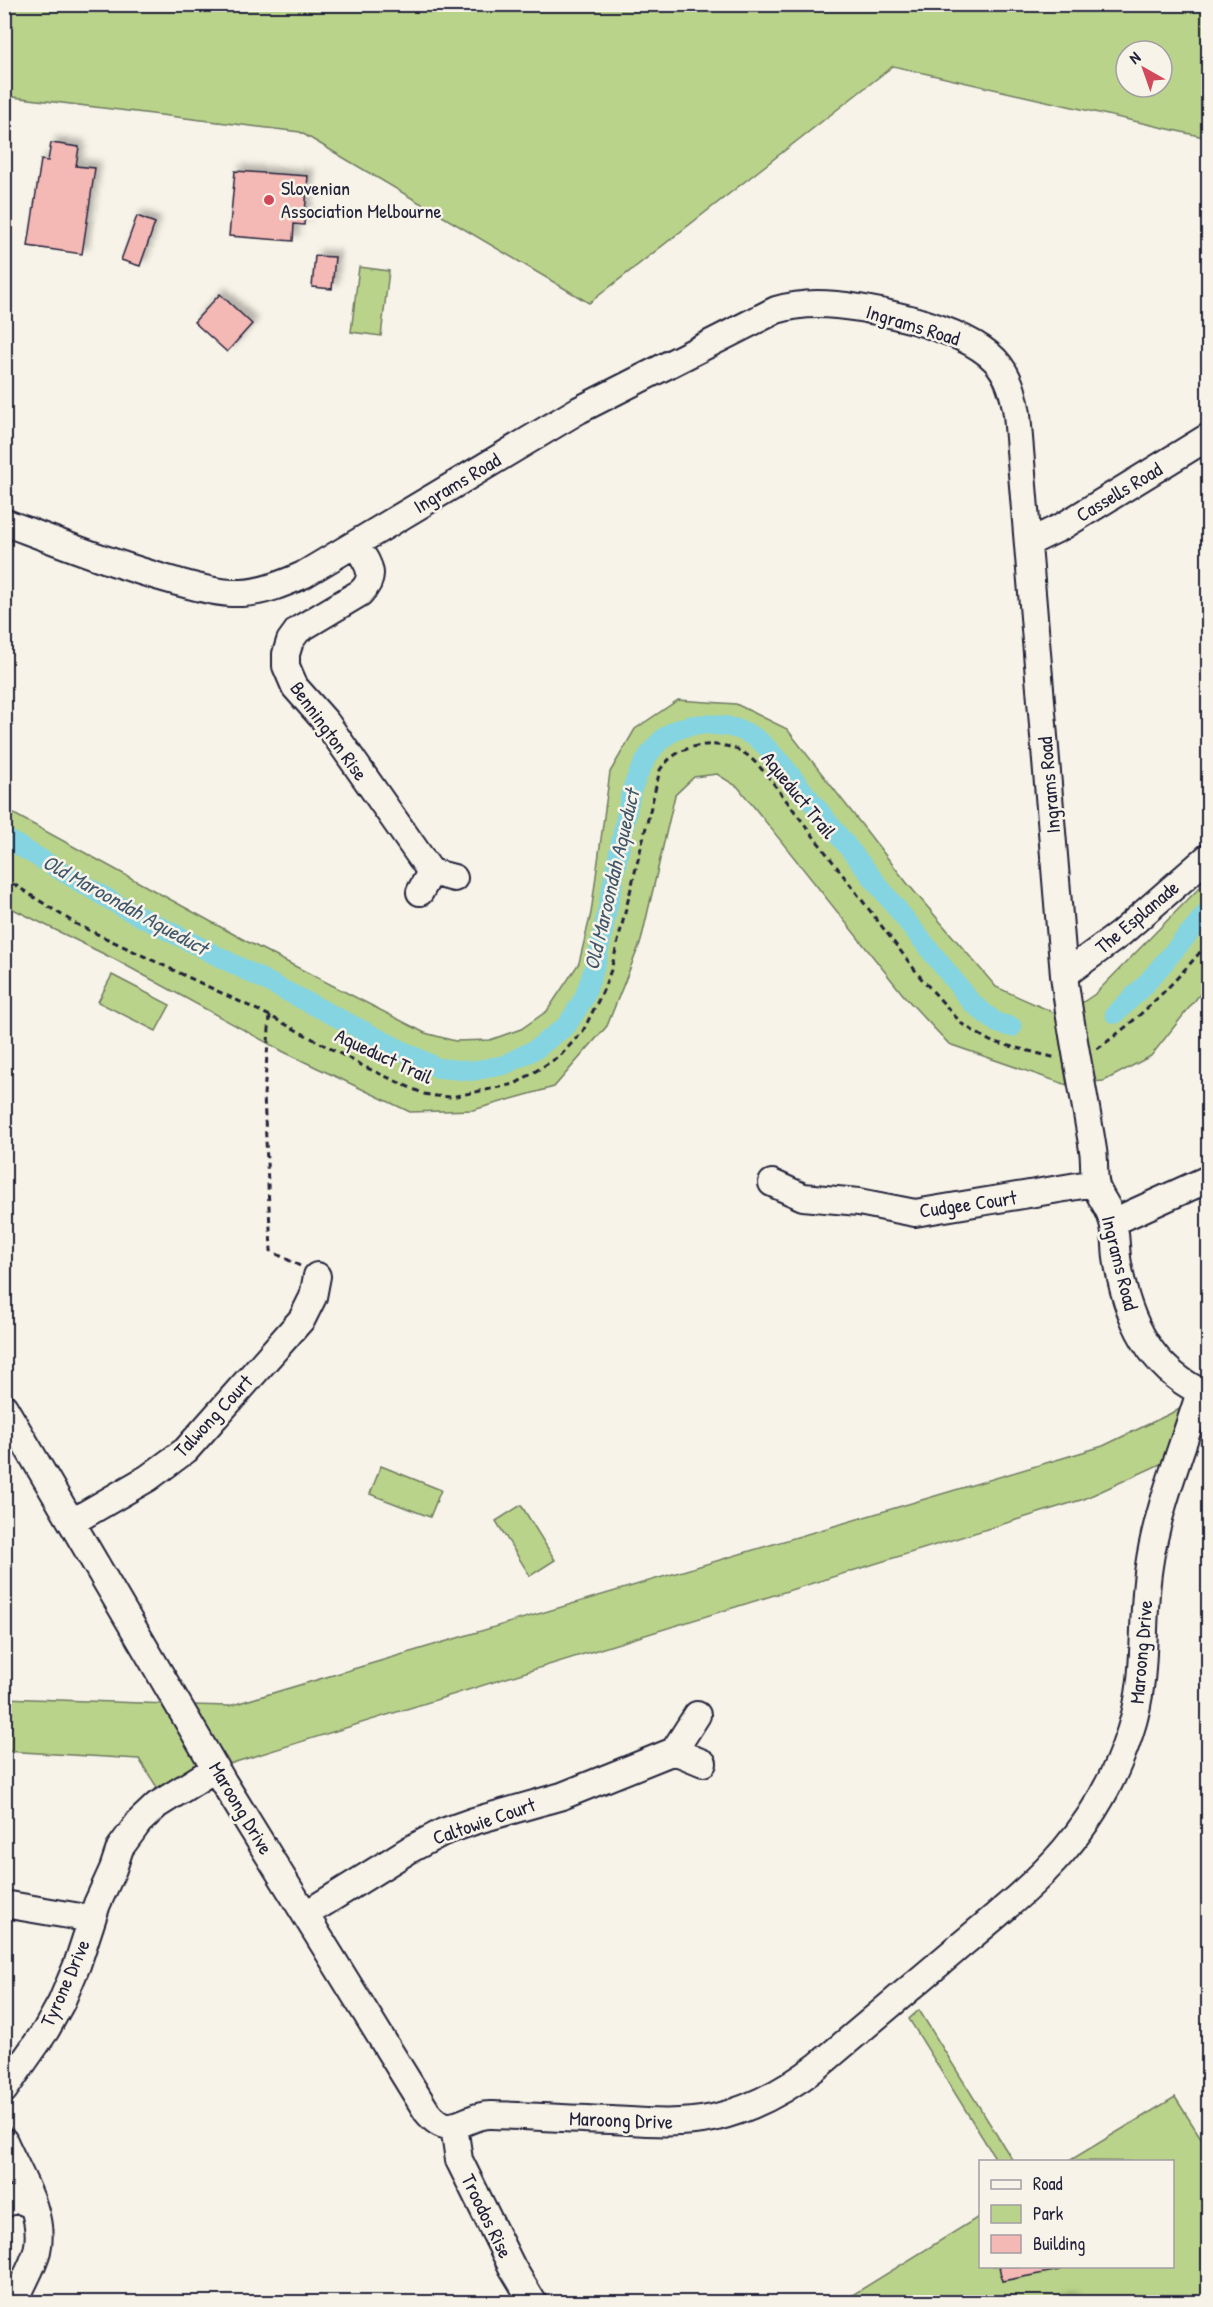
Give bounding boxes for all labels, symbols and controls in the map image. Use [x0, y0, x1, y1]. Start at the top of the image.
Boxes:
north arrow [1114, 39, 1174, 99]
text: N [1124, 46, 1145, 69]
place label: Slovenian Association Melbourne [281, 174, 442, 224]
marker: Slovenian Association Melbourne [262, 193, 276, 207]
street label: Ingrams Road [863, 297, 964, 352]
street label: Ingrams Road [408, 446, 505, 519]
street label: Cassells Road [1071, 455, 1167, 528]
street label: Bennington Rise [284, 676, 375, 786]
street label: Ingrams Road [1031, 735, 1066, 834]
street label: Aqueduct Trail [756, 745, 843, 844]
water label: Old Maroondah Aqueduct [577, 784, 647, 973]
water label: Old Maroondah Aqueduct [38, 847, 215, 963]
street label: The Esplanade [1089, 874, 1184, 959]
street label: Aqueduct Trail [331, 1021, 438, 1090]
street label: Cudgee Court [918, 1183, 1019, 1224]
street label: Ingrams Road [1096, 1213, 1145, 1313]
street label: Talwong Court [167, 1368, 259, 1463]
street label: Maroong Drive [1123, 1599, 1158, 1705]
street label: Maroong Drive [203, 1756, 280, 1859]
street label: Caltowie Court [429, 1790, 540, 1851]
street label: Tyrone Drive [33, 1935, 96, 2031]
street label: Maroong Drive [569, 2104, 673, 2135]
legend [979, 2160, 1174, 2268]
street label: Troodos Rise [455, 2169, 519, 2262]
text: Road [1033, 2171, 1063, 2196]
text: Park [1033, 2201, 1064, 2226]
text: Building [1033, 2231, 1085, 2256]

